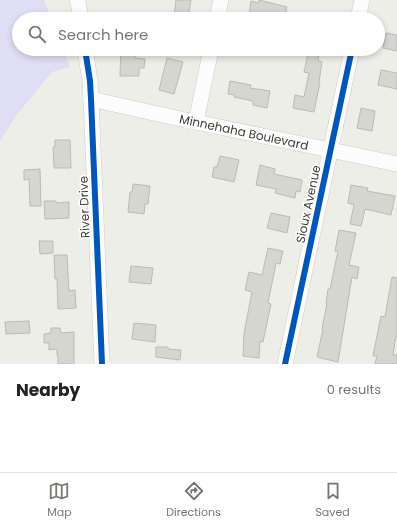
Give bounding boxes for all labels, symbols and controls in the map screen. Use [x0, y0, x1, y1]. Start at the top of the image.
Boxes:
search box [12, 12, 385, 56]
icon: search [26, 23, 48, 45]
text: Search here [58, 24, 148, 45]
street label: Minnehaha Boulevard [178, 110, 310, 154]
street label: Sioux Avenue [291, 163, 325, 245]
street label: River Drive [74, 176, 94, 238]
text: Nearby [16, 378, 80, 402]
text: 0 results [327, 380, 381, 399]
tab: Map [47, 480, 72, 521]
tab: Directions [166, 480, 221, 521]
tab: Saved [315, 480, 350, 521]

